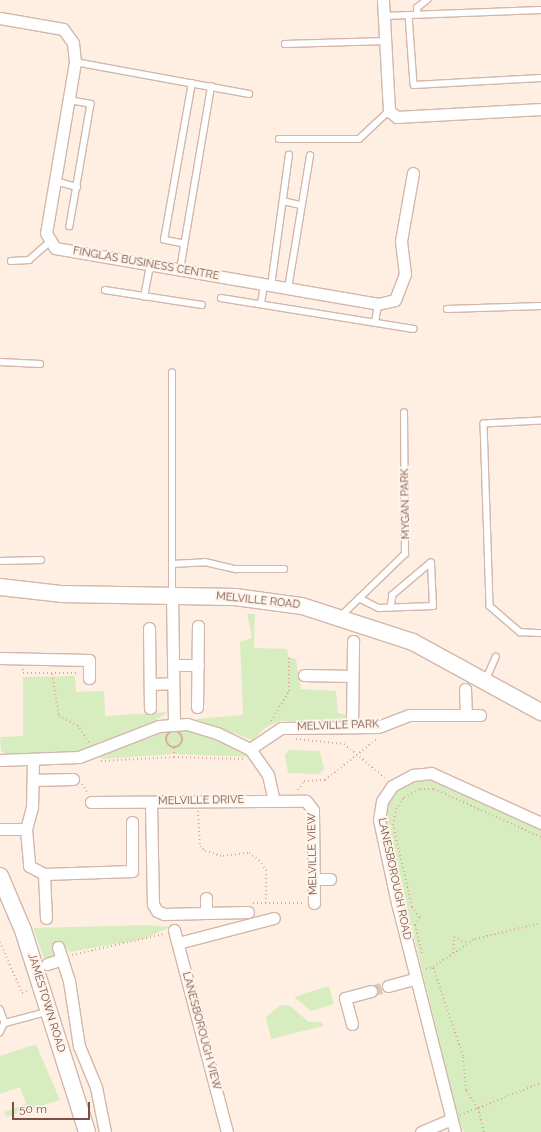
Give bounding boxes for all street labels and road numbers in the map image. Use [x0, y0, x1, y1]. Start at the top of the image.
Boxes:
street label: FINGLAS BUSINESS CENTRE [72, 245, 220, 283]
street label: MYGAN PARK [399, 468, 413, 540]
street label: MELVILLE ROAD [215, 590, 301, 612]
street label: MELVILLE PARK [297, 718, 379, 734]
street label: MELVILLE DRIVE [158, 794, 244, 808]
street label: MELVILLE VIEW [306, 813, 320, 895]
street label: LANESBOROUGH ROAD [375, 817, 413, 941]
street label: JAMESTOWN ROAD [25, 952, 67, 1054]
street label: LANESBOROUGH VIEW [179, 970, 223, 1092]

